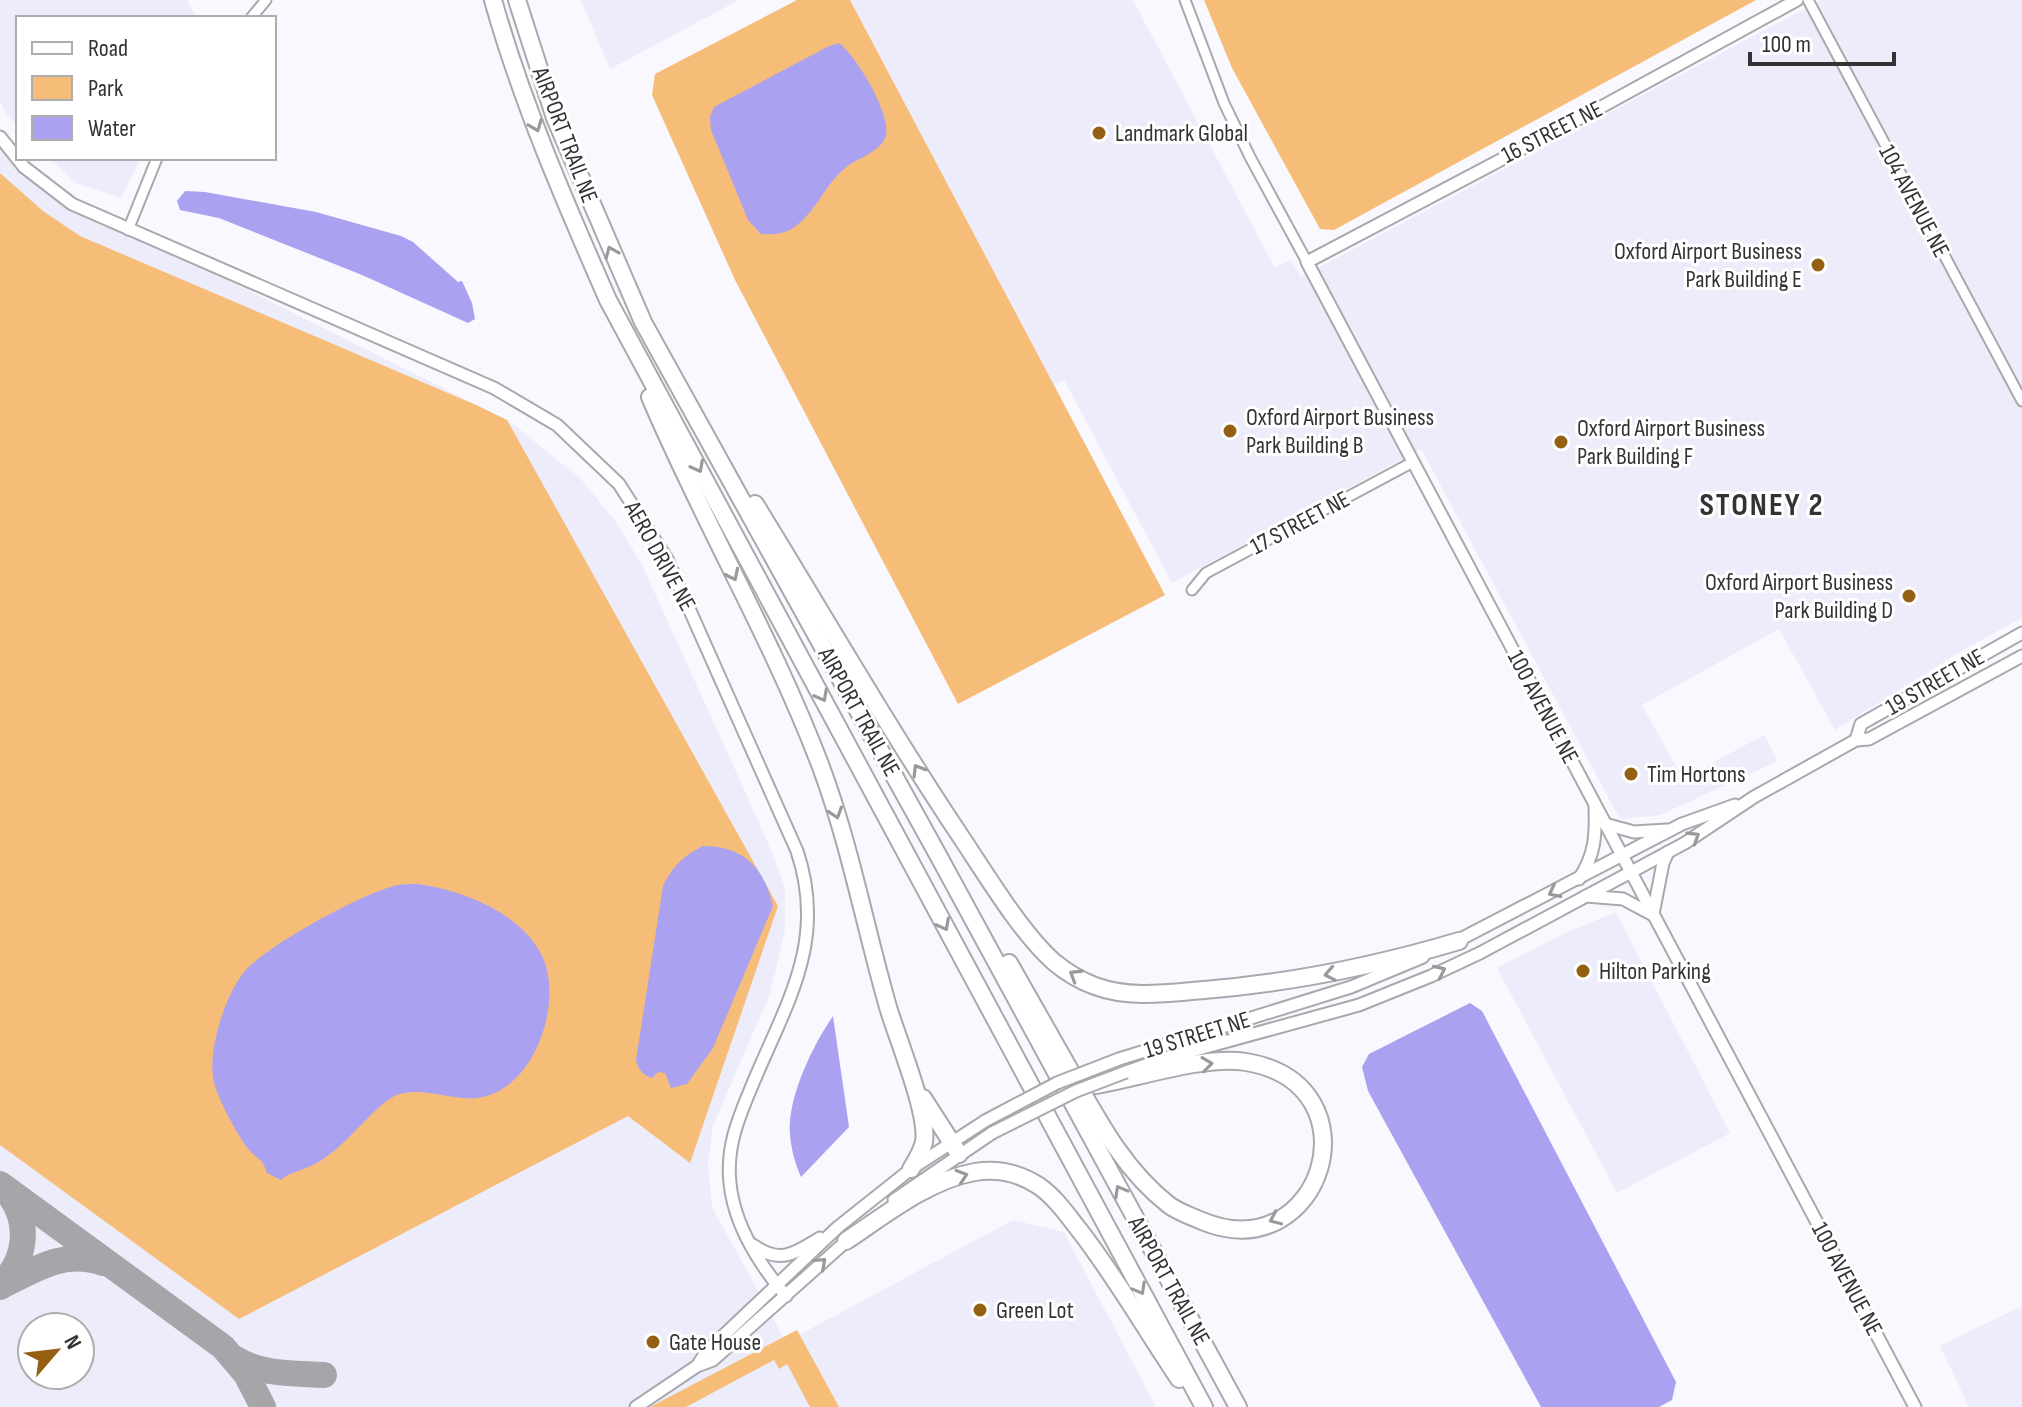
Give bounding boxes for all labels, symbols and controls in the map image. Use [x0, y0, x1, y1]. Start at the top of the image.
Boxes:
legend [16, 16, 276, 160]
scale bar [1750, 16, 1894, 66]
text: 100 m [1762, 30, 1811, 59]
text: Road [88, 34, 128, 63]
street label: AIRPORT TRAIL NE [525, 62, 604, 207]
text: Park [88, 74, 123, 103]
street label: 16 STREET NE [1497, 94, 1607, 170]
text: Water [88, 114, 136, 143]
one-way arrow [526, 118, 543, 132]
place label: Landmark Global [1115, 119, 1248, 148]
marker: Landmark Global [1090, 124, 1108, 142]
street label: 104 AVENUE NE [1872, 140, 1956, 262]
place label: Oxford Airport Business Park Building E [1614, 237, 1802, 294]
one-way arrow [605, 245, 621, 260]
marker: Oxford Airport Business Park Building E [1809, 256, 1827, 274]
place label: Oxford Airport Business Park Building B [1246, 403, 1434, 460]
place label: Oxford Airport Business Park Building F [1577, 414, 1765, 471]
marker: Oxford Airport Business Park Building B [1221, 422, 1239, 440]
marker: Oxford Airport Business Park Building F [1552, 433, 1570, 451]
one-way arrow [689, 459, 704, 473]
street label: 17 STREET NE [1245, 485, 1355, 561]
district label: STONEY 2 [1699, 486, 1825, 525]
street label: AERO DRIVE NE [617, 495, 702, 616]
one-way arrow [723, 566, 739, 581]
place label: Oxford Airport Business Park Building D [1705, 568, 1893, 625]
marker: Oxford Airport Business Park Building D [1900, 587, 1918, 605]
street label: AIRPORT TRAIL NE [811, 642, 906, 782]
street label: 19 STREET NE [1880, 642, 1990, 722]
street label: 100 AVENUE NE [1501, 646, 1585, 768]
one-way arrow [812, 687, 828, 702]
place label: Tim Hortons [1647, 760, 1746, 789]
one-way arrow [912, 764, 928, 779]
marker: Tim Hortons [1622, 765, 1640, 783]
one-way arrow [827, 805, 843, 819]
one-way arrow [1685, 831, 1699, 846]
one-way arrow [1547, 883, 1562, 898]
one-way arrow [935, 917, 950, 932]
place label: Hilton Parking [1599, 957, 1711, 986]
marker: Hilton Parking [1574, 962, 1592, 980]
one-way arrow [1323, 965, 1337, 982]
one-way arrow [1432, 965, 1446, 981]
one-way arrow [1069, 970, 1083, 985]
street label: 19 STREET NE [1141, 1005, 1253, 1065]
one-way arrow [1200, 1056, 1213, 1073]
one-way arrow [955, 1169, 969, 1185]
one-way arrow [1115, 1185, 1130, 1199]
one-way arrow [1269, 1210, 1284, 1226]
street label: AIRPORT TRAIL NE [1121, 1211, 1216, 1351]
street label: 100 AVENUE NE [1805, 1218, 1889, 1340]
one-way arrow [812, 1258, 827, 1273]
one-way arrow [1130, 1280, 1145, 1295]
place label: Green Lot [996, 1296, 1074, 1325]
marker: Green Lot [971, 1301, 989, 1319]
north arrow [16, 1311, 96, 1391]
place label: Gate House [669, 1328, 761, 1357]
text: N [58, 1331, 87, 1354]
marker: Gate House [644, 1333, 662, 1351]

